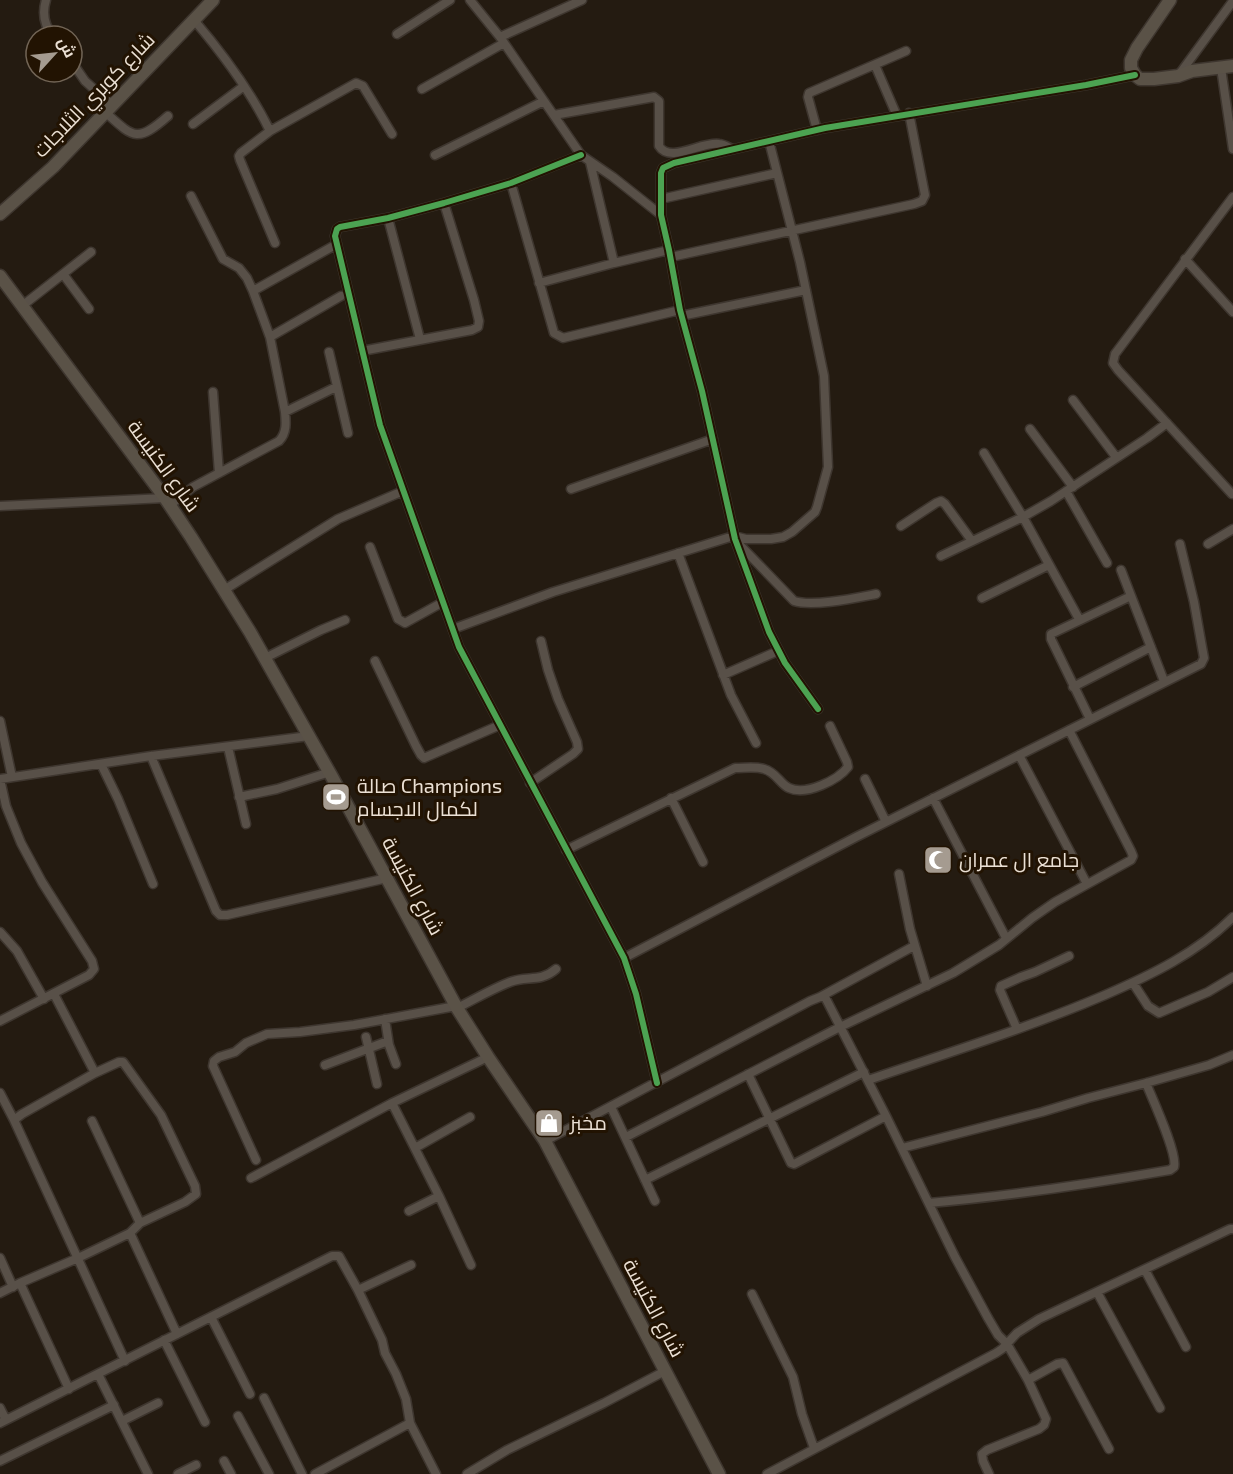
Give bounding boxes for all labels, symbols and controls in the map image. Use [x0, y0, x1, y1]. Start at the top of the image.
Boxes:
north arrow [24, 24, 84, 84]
street label: شارع كوبري الثلاجات [28, 28, 160, 162]
street label: شارع الكنيسة [121, 415, 206, 518]
place label: صالة Champions لكمال الاجسام [357, 773, 502, 823]
sports icon: صالة Champions لكمال الاجسام [320, 781, 352, 813]
street label: شارع الكنيسة [375, 832, 450, 940]
mosque icon: جامع ال عمران [922, 844, 954, 876]
place label: جامع ال عمران [959, 847, 1079, 874]
shop icon: مخبز [533, 1107, 565, 1139]
place label: مخبز [569, 1110, 607, 1135]
street label: شارع الكنيسة [616, 1254, 691, 1362]

